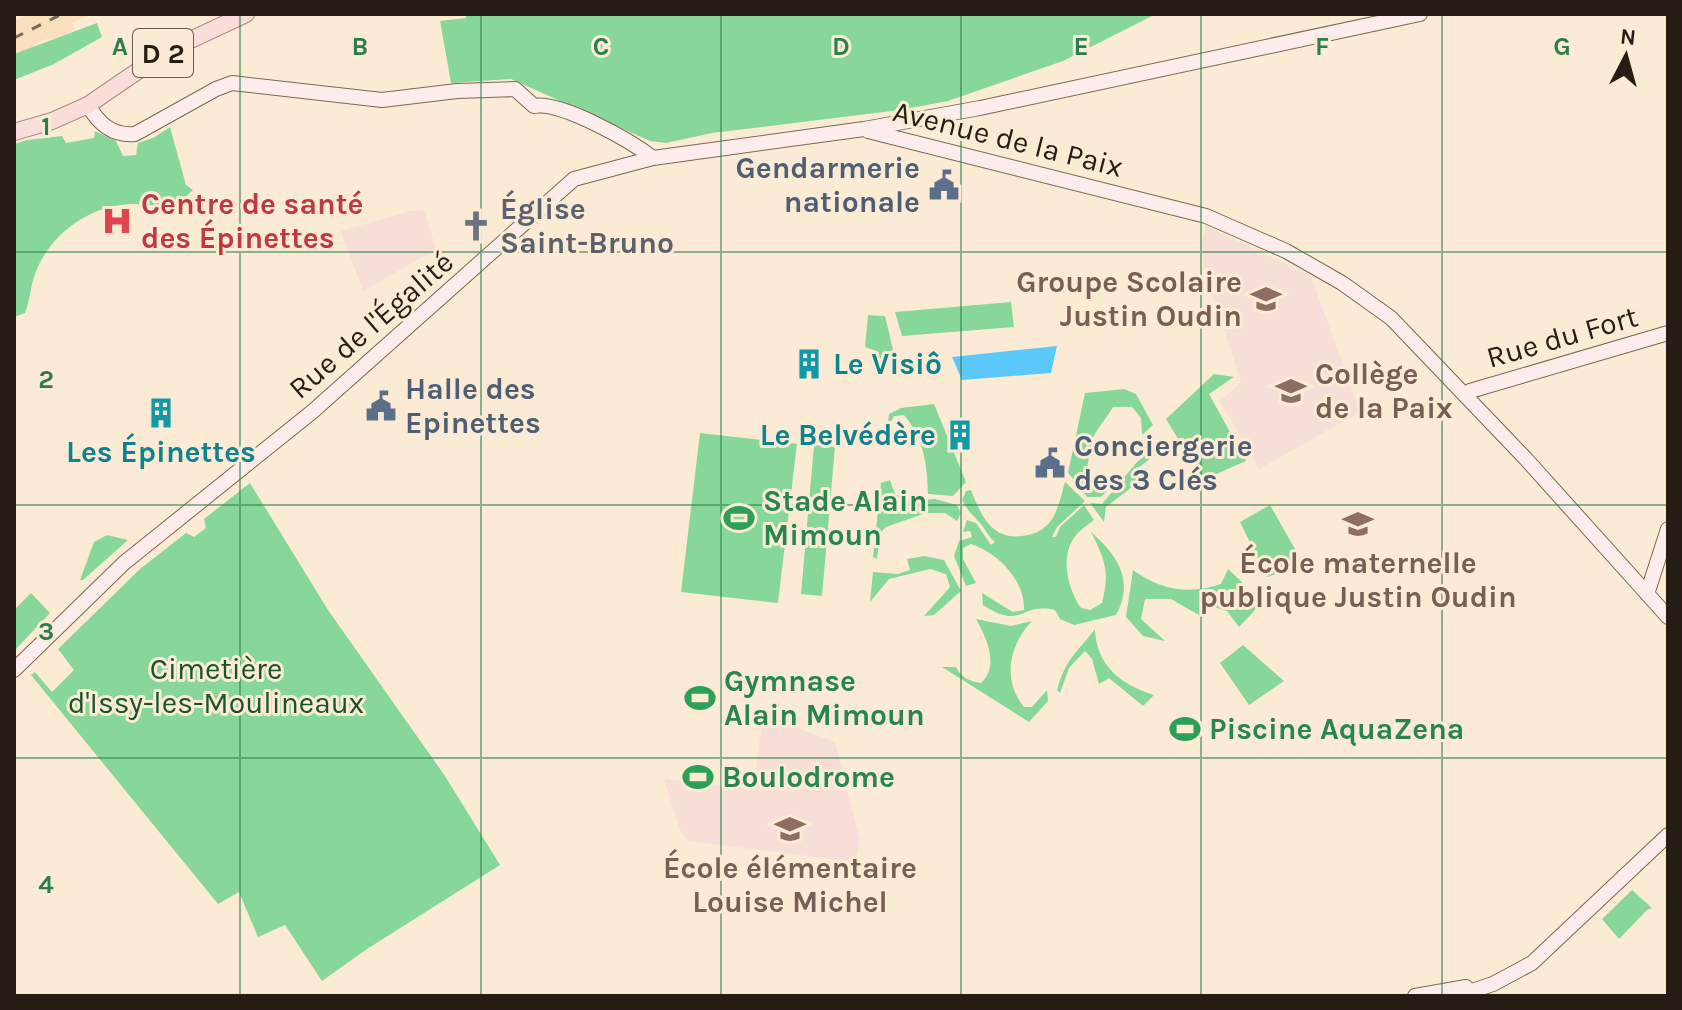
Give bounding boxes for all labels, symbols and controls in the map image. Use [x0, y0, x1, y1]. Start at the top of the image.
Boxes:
north arrow [1586, 16, 1666, 96]
text: N [1619, 23, 1637, 51]
road number: D 2 [133, 29, 193, 77]
text: A [112, 31, 128, 62]
text: B [352, 31, 368, 62]
text: C [593, 31, 609, 62]
text: D [832, 31, 850, 62]
text: E [1073, 31, 1089, 62]
text: F [1315, 31, 1329, 62]
text: G [1553, 31, 1571, 62]
street label: Avenue de la Paix [889, 93, 1127, 185]
text: 1 [41, 111, 51, 142]
place label: Gendarmerie nationale [735, 150, 920, 220]
public building icon: Gendarmerie nationale [927, 168, 961, 202]
place label: Centre de santé des Épinettes [141, 186, 363, 256]
place label: Église Saint-Bruno [500, 189, 674, 261]
hospital icon: Centre de santé des Épinettes [100, 204, 134, 238]
church icon: Église Saint-Bruno [459, 209, 493, 243]
street label: Rue de l'Égalité [281, 244, 461, 406]
place label: Groupe Scolaire Justin Oudin [1016, 264, 1242, 334]
school or university icon: Groupe Scolaire Justin Oudin [1249, 282, 1283, 316]
street label: Rue du Fort [1482, 298, 1642, 376]
place label: Le Visiô [833, 346, 942, 382]
building icon: Le Visiô [792, 347, 826, 381]
place label: Collège de la Paix [1315, 356, 1453, 426]
text: 2 [38, 364, 54, 395]
place label: Halle des Epinettes [405, 371, 541, 441]
school or university icon: Collège de la Paix [1274, 374, 1308, 408]
public building icon: Halle des Epinettes [364, 389, 398, 423]
building icon: Les Épinettes [144, 396, 178, 430]
place label: Le Belvédère [760, 417, 936, 453]
building icon: Le Belvédère [943, 418, 977, 452]
place label: Conciergerie des 3 Clés [1074, 428, 1253, 498]
place label: Les Épinettes [66, 432, 256, 470]
public building icon: Conciergerie des 3 Clés [1033, 446, 1067, 480]
place label: Stade Alain Mimoun [763, 483, 927, 553]
sports icon: Stade Alain Mimoun [722, 501, 756, 535]
school or university icon: École maternelle publique Justin Oudin [1341, 507, 1375, 541]
place label: École maternelle publique Justin Oudin [1199, 543, 1517, 615]
text: 3 [38, 616, 54, 647]
park label: Cimetière d'Issy-les-Moulineaux [68, 651, 364, 721]
place label: Gymnase Alain Mimoun [724, 663, 925, 733]
sports icon: Gymnase Alain Mimoun [683, 681, 717, 715]
place label: Piscine AquaZena [1209, 711, 1464, 747]
sports icon: Piscine AquaZena [1168, 712, 1202, 746]
place label: Boulodrome [722, 759, 895, 795]
sports icon: Boulodrome [681, 760, 715, 794]
school or university icon: École élémentaire Louise Michel [773, 812, 807, 846]
place label: École élémentaire Louise Michel [663, 848, 917, 920]
text: 4 [38, 869, 54, 900]

